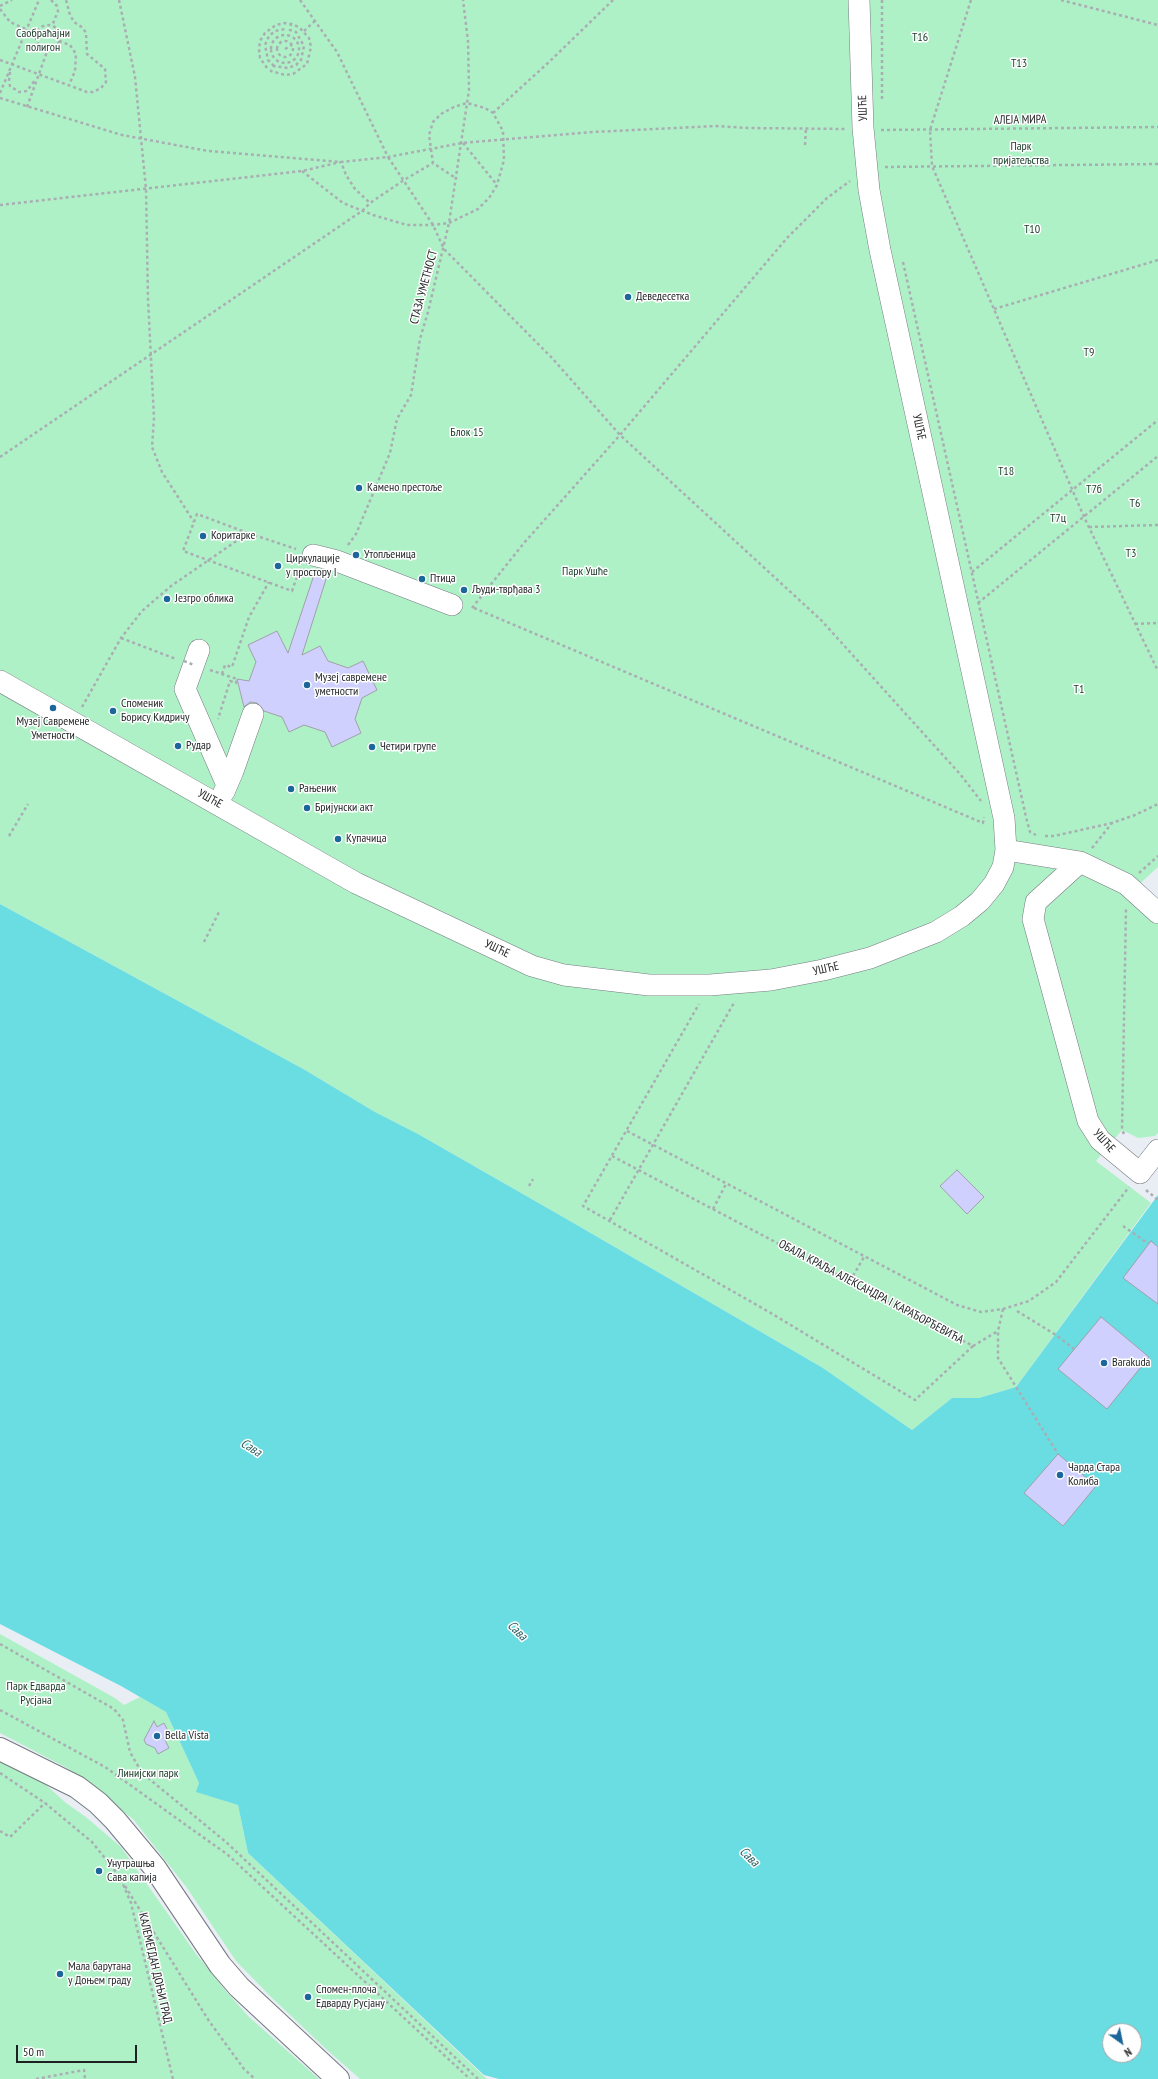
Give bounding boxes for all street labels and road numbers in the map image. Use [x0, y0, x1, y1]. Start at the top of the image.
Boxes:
street label: УШЋЕ [855, 95, 871, 121]
street label: АЛЕЈА МИРА [994, 112, 1046, 128]
street label: СТАЗА УМЕТНОСТ [407, 248, 441, 326]
street label: УШЋЕ [909, 413, 929, 441]
street label: УШЋЕ [195, 786, 225, 812]
street label: УШЋЕ [482, 937, 512, 961]
street label: УШЋЕ [812, 959, 840, 979]
street label: УШЋЕ [1090, 1126, 1118, 1156]
street label: ОБАЛА КРАЉА АЛЕКСАНДРА I КАРАЂОРЂЕВИЋА [776, 1237, 966, 1347]
street label: КАЛЕМЕГДАН ДОЊИ ГРАД [135, 1911, 175, 2025]

